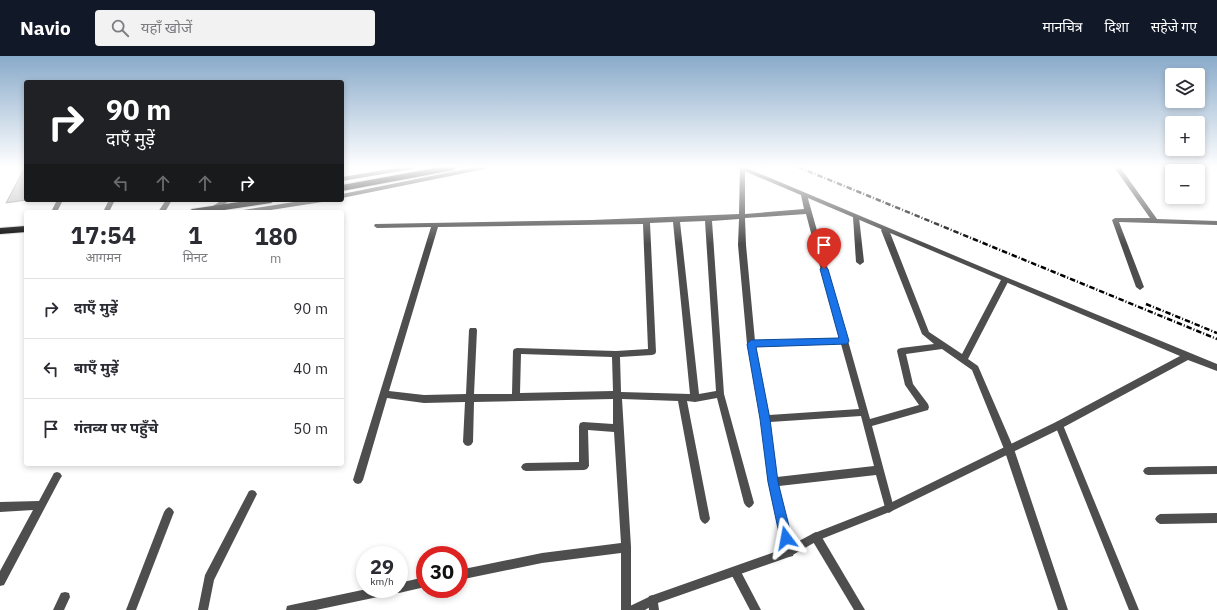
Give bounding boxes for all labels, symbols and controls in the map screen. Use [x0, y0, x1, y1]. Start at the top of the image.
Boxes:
search box [95, 10, 375, 46]
text: Navio [20, 16, 71, 40]
icon: search [109, 17, 131, 39]
text: यहाँ खोजें [141, 18, 192, 37]
text: मानचित्र [1043, 18, 1083, 36]
text: दिशा [1105, 18, 1129, 36]
text: सहेजे गए [1151, 18, 1197, 36]
map controls [1165, 68, 1205, 204]
button: layers [1165, 68, 1205, 108]
text: 90 m [106, 91, 171, 128]
icon: right [40, 96, 92, 148]
button: + [1165, 116, 1205, 156]
text: दाएँ मुड़ें [106, 127, 155, 150]
button: − [1165, 164, 1205, 204]
icon: left [110, 172, 132, 194]
icon: ahead [152, 172, 174, 194]
icon: ahead [194, 172, 216, 194]
icon: right [236, 172, 258, 194]
text: 17:54 [71, 219, 136, 251]
text: 1 [188, 219, 202, 251]
text: 180 [254, 220, 297, 252]
pin [807, 228, 841, 269]
icon: arrive [813, 234, 835, 256]
text: आगमन [86, 249, 121, 266]
text: मिनट [183, 249, 208, 266]
text: m [270, 250, 281, 267]
icon: right [40, 298, 62, 320]
text: दाएँ मुड़ें [74, 298, 118, 317]
text: 90 m [293, 299, 328, 318]
icon: left [40, 358, 62, 380]
text: बाएँ मुड़ें [74, 358, 119, 377]
text: 40 m [293, 359, 328, 378]
icon: arrive [40, 418, 62, 440]
text: गंतव्य पर पहुँचे [74, 418, 158, 437]
text: 50 m [293, 419, 328, 438]
position arrow [765, 517, 807, 559]
speed limit sign: 30 [416, 546, 468, 598]
text: 29 [370, 553, 394, 580]
text: km/h [370, 575, 394, 588]

